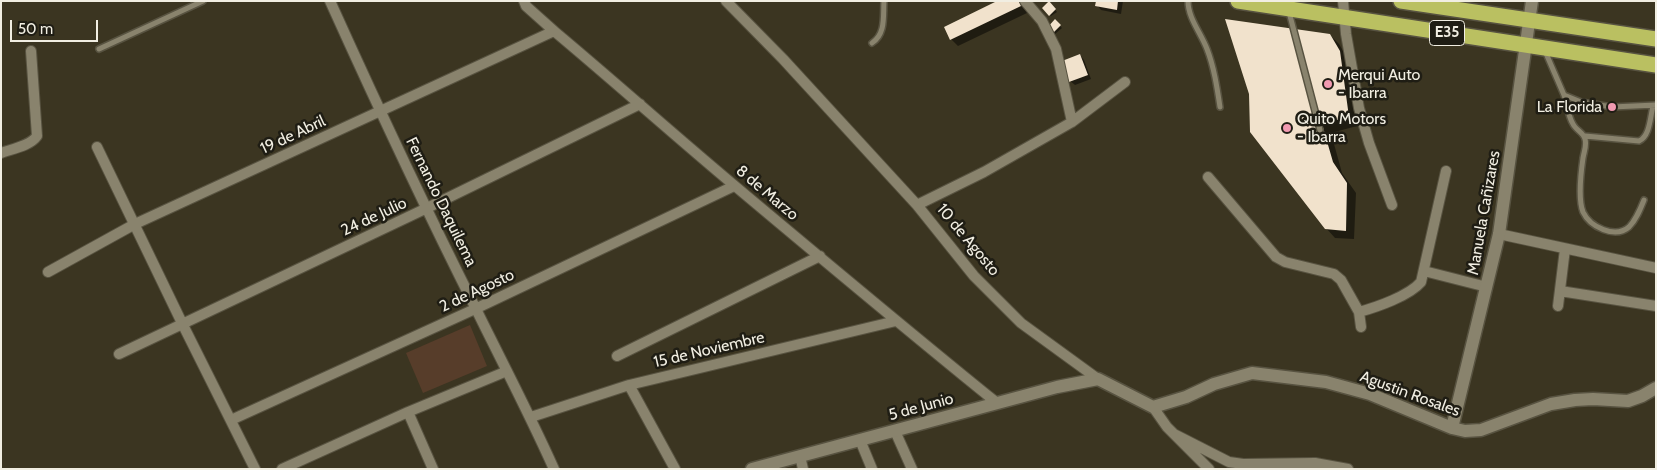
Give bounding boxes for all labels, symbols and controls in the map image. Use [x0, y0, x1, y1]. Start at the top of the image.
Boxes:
scale bar [12, 10, 100, 42]
text: 50 m [18, 20, 53, 38]
road number: E35 [1430, 20, 1464, 46]
place label: Merqui Auto - Ibarra [1338, 65, 1420, 103]
marker: Merqui Auto - Ibarra [1322, 78, 1334, 90]
place label: La Florida [1537, 97, 1602, 117]
marker: La Florida [1606, 101, 1618, 113]
place label: Quito Motors - Ibarra [1297, 109, 1386, 147]
street label: 19 de Abril [257, 112, 329, 158]
marker: Quito Motors - Ibarra [1281, 122, 1293, 134]
street label: Fernando Daquilema [401, 134, 481, 270]
street label: Manuela Cañizares [1464, 149, 1504, 277]
street label: 8 de Marzo [732, 161, 802, 225]
street label: 24 de Julio [338, 193, 410, 241]
street label: 10 de Agosto [932, 200, 1004, 280]
street label: 2 de Agosto [437, 265, 517, 317]
street label: 15 de Noviembre [652, 328, 766, 372]
street label: Agustin Rosales [1357, 367, 1463, 421]
street label: 5 de Junio [886, 389, 956, 425]

